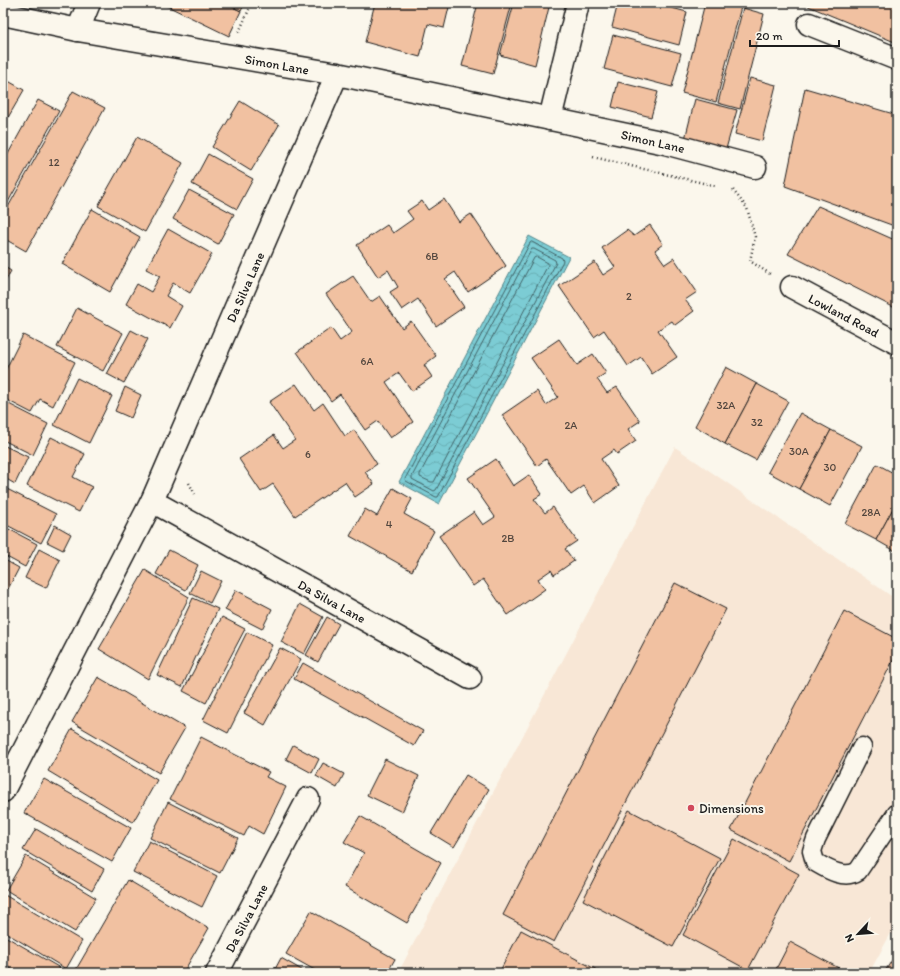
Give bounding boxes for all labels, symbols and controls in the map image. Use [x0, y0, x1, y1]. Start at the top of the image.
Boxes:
scale bar [750, 22, 839, 48]
text: 20 m [756, 29, 783, 43]
street label: Simon Lane [244, 51, 310, 78]
street label: Simon Lane [620, 127, 686, 156]
house number: 12 [49, 156, 60, 169]
street label: Da Silva Lane [223, 250, 268, 325]
house number: 6B [426, 250, 438, 263]
house number: 2 [626, 290, 632, 303]
street label: Lowland Road [806, 291, 882, 340]
house number: 6A [361, 355, 373, 368]
house number: 32A [717, 399, 735, 412]
house number: 32 [751, 416, 763, 429]
house number: 2A [565, 419, 577, 432]
house number: 30A [789, 445, 809, 458]
house number: 6 [305, 448, 311, 461]
house number: 30 [824, 461, 837, 474]
house number: 28A [862, 506, 880, 519]
house number: 4 [386, 518, 393, 531]
house number: 2B [502, 532, 514, 545]
street label: Da Silva Lane [295, 577, 368, 626]
place label: Dimensions [699, 801, 764, 816]
marker: Dimensions [686, 803, 696, 813]
street label: Da Silva Lane [222, 882, 271, 955]
north arrow [838, 914, 878, 954]
text: N [842, 932, 857, 944]

